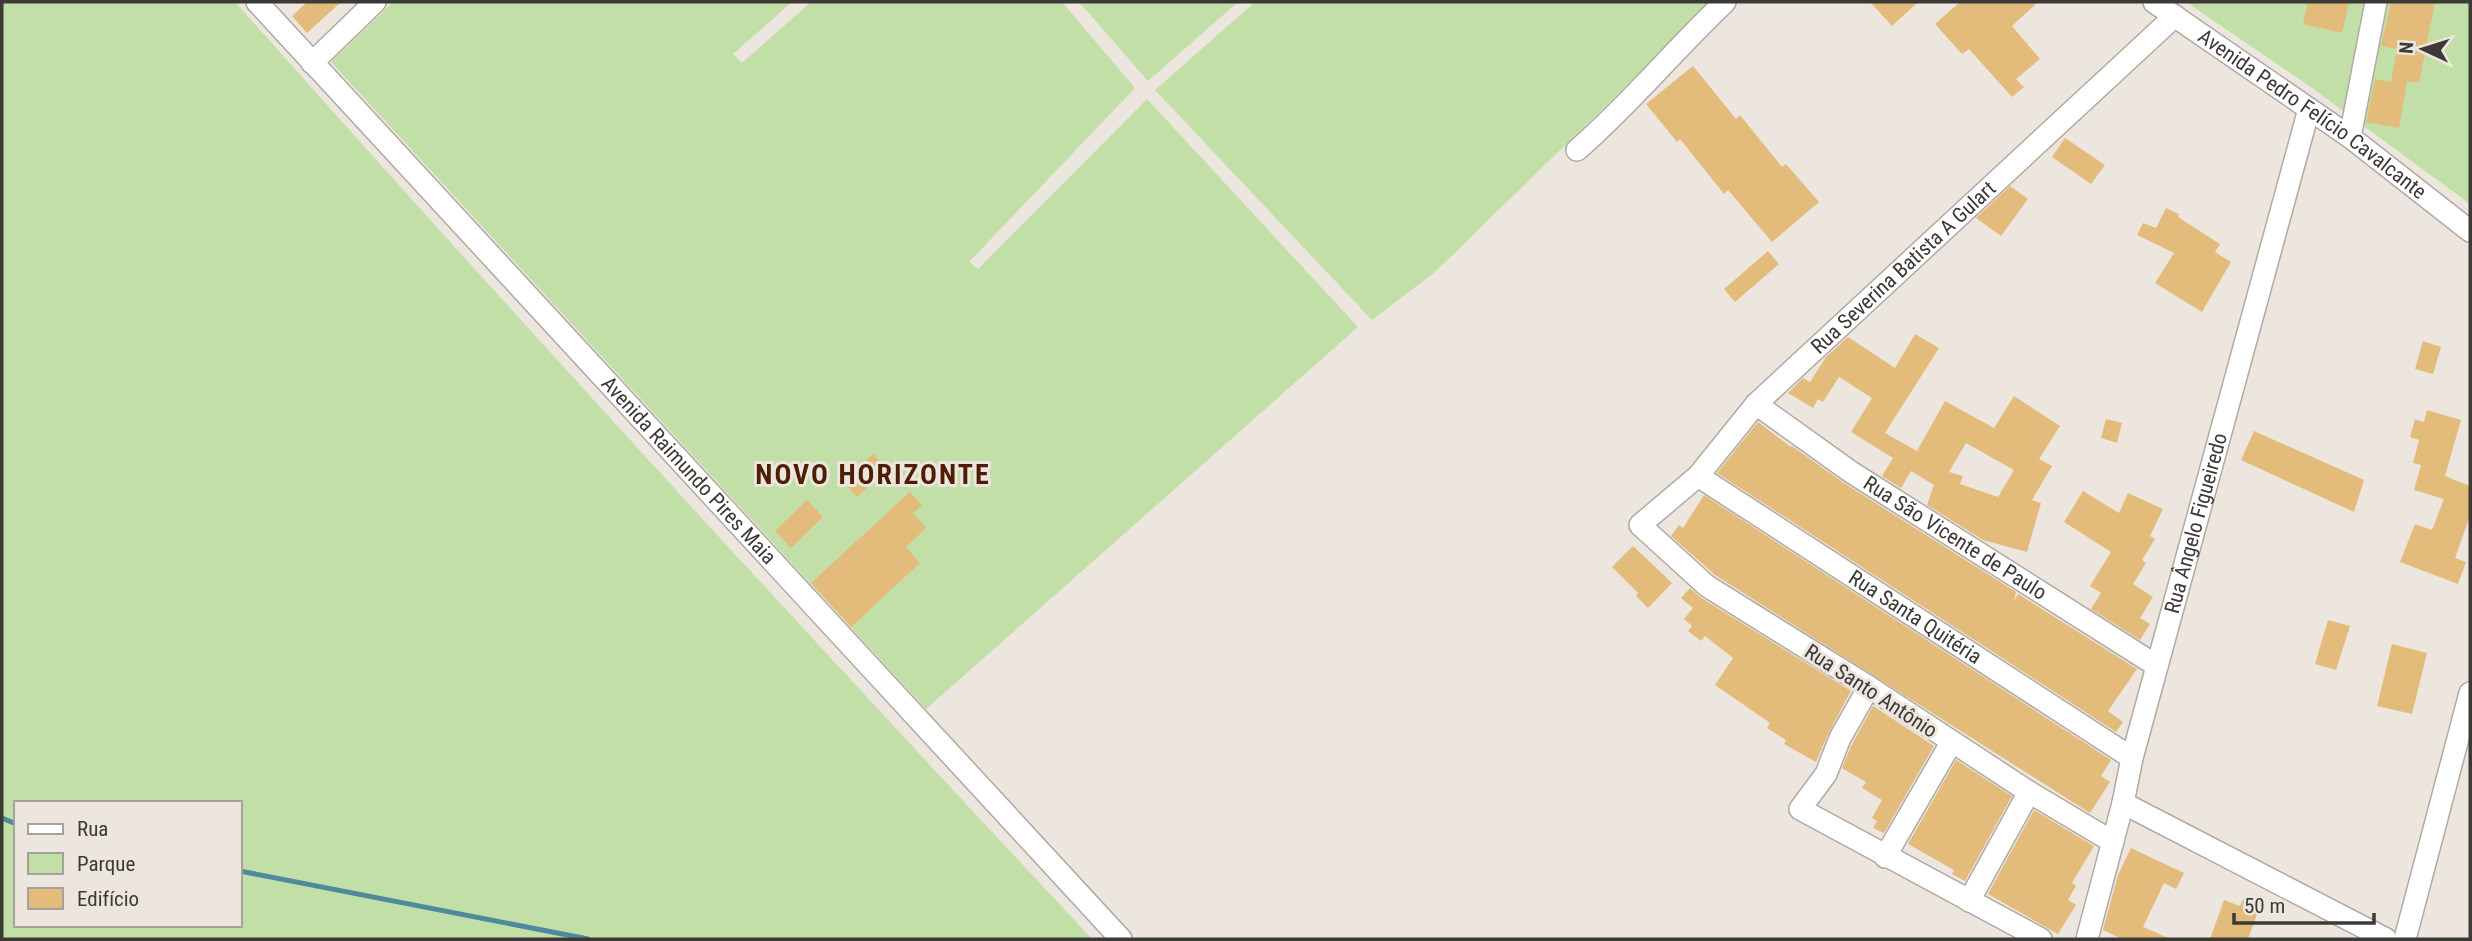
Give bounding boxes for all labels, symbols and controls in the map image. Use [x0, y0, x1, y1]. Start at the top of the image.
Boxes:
north arrow [2388, 14, 2458, 84]
street label: Avenida Pedro Felício Cavalcante [2194, 24, 2431, 204]
text: N [2395, 41, 2418, 54]
street label: Rua Severina Batista A Gulart [1806, 176, 2001, 359]
street label: Avenida Raimundo Pires Maia [596, 372, 781, 569]
street label: Rua Ângelo Figueiredo [2160, 430, 2232, 616]
district label: NOVO HORIZONTE [755, 458, 991, 491]
street label: Rua São Vicente de Paulo [1859, 471, 2051, 605]
street label: Rua Santa Quitéria [1844, 565, 1986, 669]
street label: Rua Santo Antônio [1800, 639, 1942, 743]
legend [14, 801, 242, 927]
text: Rua [77, 817, 108, 841]
text: Parque [77, 852, 135, 876]
scale bar [2234, 881, 2374, 925]
text: Edifício [77, 887, 139, 911]
text: 50 m [2244, 894, 2285, 918]

